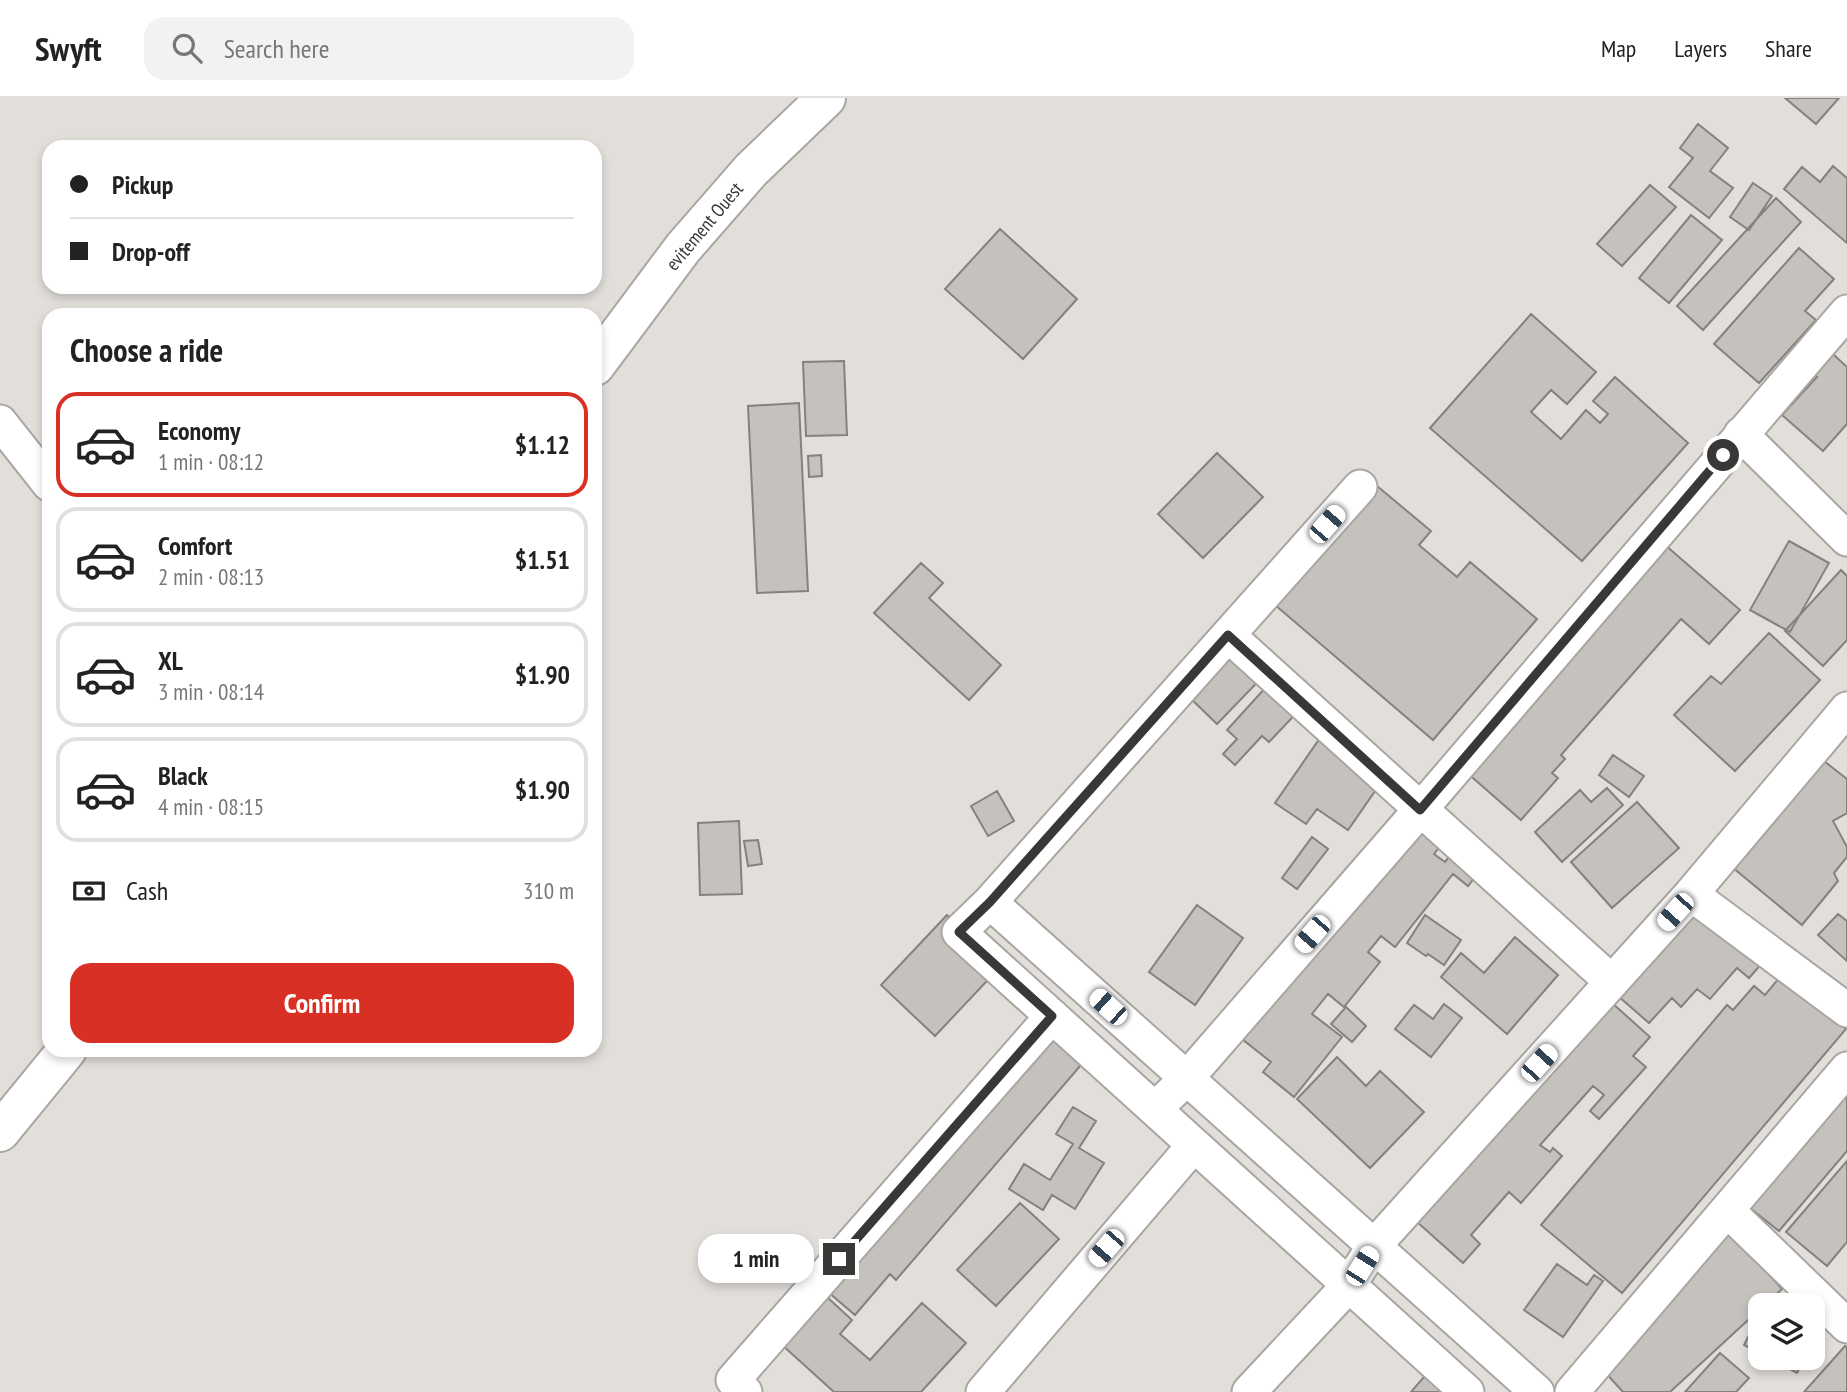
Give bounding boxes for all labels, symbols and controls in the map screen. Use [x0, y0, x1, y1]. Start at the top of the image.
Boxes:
search box [144, 17, 634, 80]
text: Swyft [35, 27, 102, 70]
icon: search [168, 29, 206, 67]
text: Search here [224, 32, 329, 65]
text: Map [1601, 33, 1636, 64]
text: Layers [1674, 33, 1727, 64]
text: Share [1765, 33, 1812, 64]
text: Pickup [112, 168, 173, 201]
street label: evitement Ouest [660, 176, 748, 275]
text: Drop-off [112, 235, 190, 268]
text: Choose a ride [70, 329, 223, 371]
icon: car [74, 413, 137, 476]
text: Economy [158, 414, 240, 447]
text: $1.12 [515, 428, 570, 461]
route start [1707, 439, 1739, 471]
text: 1 min · 08:12 [158, 447, 264, 476]
car [1306, 501, 1349, 547]
icon: car [74, 528, 137, 591]
text: Comfort [158, 529, 232, 562]
text: $1.51 [515, 543, 570, 576]
text: 2 min · 08:13 [158, 562, 264, 591]
icon: car [74, 643, 137, 706]
text: XL [158, 644, 183, 677]
text: $1.90 [515, 658, 570, 691]
text: 3 min · 08:14 [158, 677, 264, 706]
icon: car [74, 758, 137, 821]
text: Black [158, 759, 208, 792]
text: $1.90 [515, 773, 570, 806]
text: 4 min · 08:15 [158, 792, 264, 821]
icon: cash [70, 872, 108, 910]
text: Cash [126, 874, 168, 907]
text: 310 m [523, 876, 574, 905]
car [1654, 889, 1697, 935]
car [1291, 911, 1334, 957]
button: Confirm [70, 963, 574, 1043]
car [1086, 985, 1131, 1029]
car [1518, 1040, 1561, 1086]
car [1085, 1225, 1128, 1271]
callout: 1 min [699, 1234, 814, 1284]
route end [823, 1243, 855, 1275]
car [1342, 1243, 1383, 1289]
text: 1 min [733, 1244, 779, 1273]
map controls [1748, 1293, 1825, 1370]
button: layers [1748, 1293, 1825, 1370]

